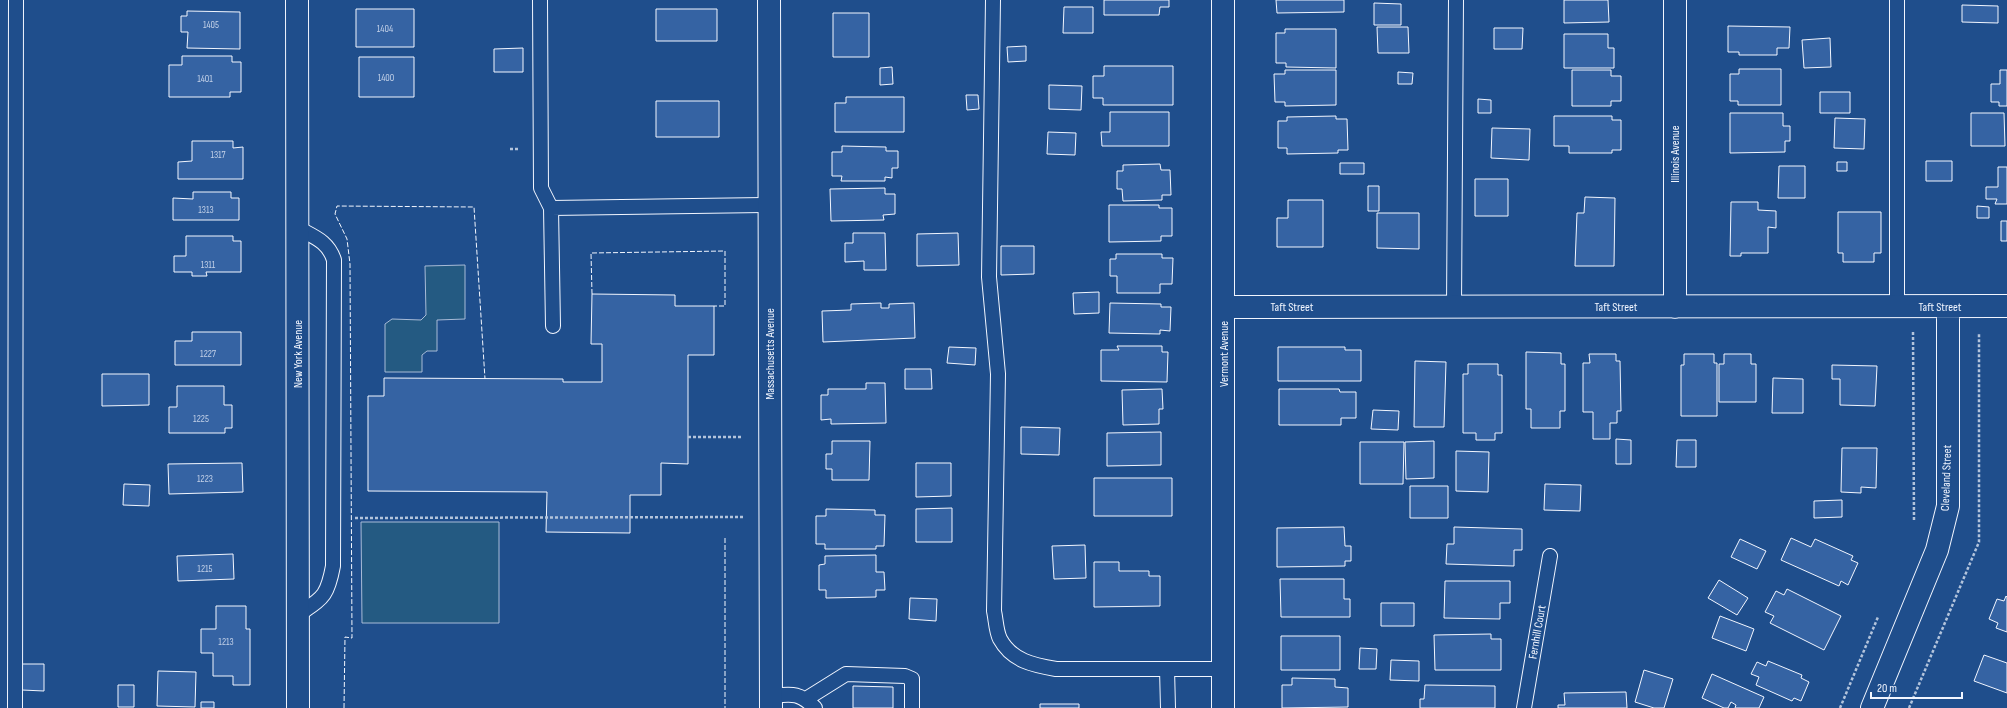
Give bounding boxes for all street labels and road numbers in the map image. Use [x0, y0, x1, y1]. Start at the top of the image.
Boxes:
street label: Illinois Avenue [1668, 125, 1683, 183]
street label: Taft Street [1270, 300, 1314, 315]
street label: Taft Street [1594, 300, 1638, 315]
street label: Taft Street [1918, 300, 1962, 315]
street label: Massachusetts Avenue [763, 308, 778, 400]
street label: New York Avenue [291, 320, 306, 388]
street label: Vermont Avenue [1217, 321, 1232, 387]
street label: Cleveland Street [1938, 444, 1955, 511]
street label: Fernhill Court [1525, 604, 1550, 660]

